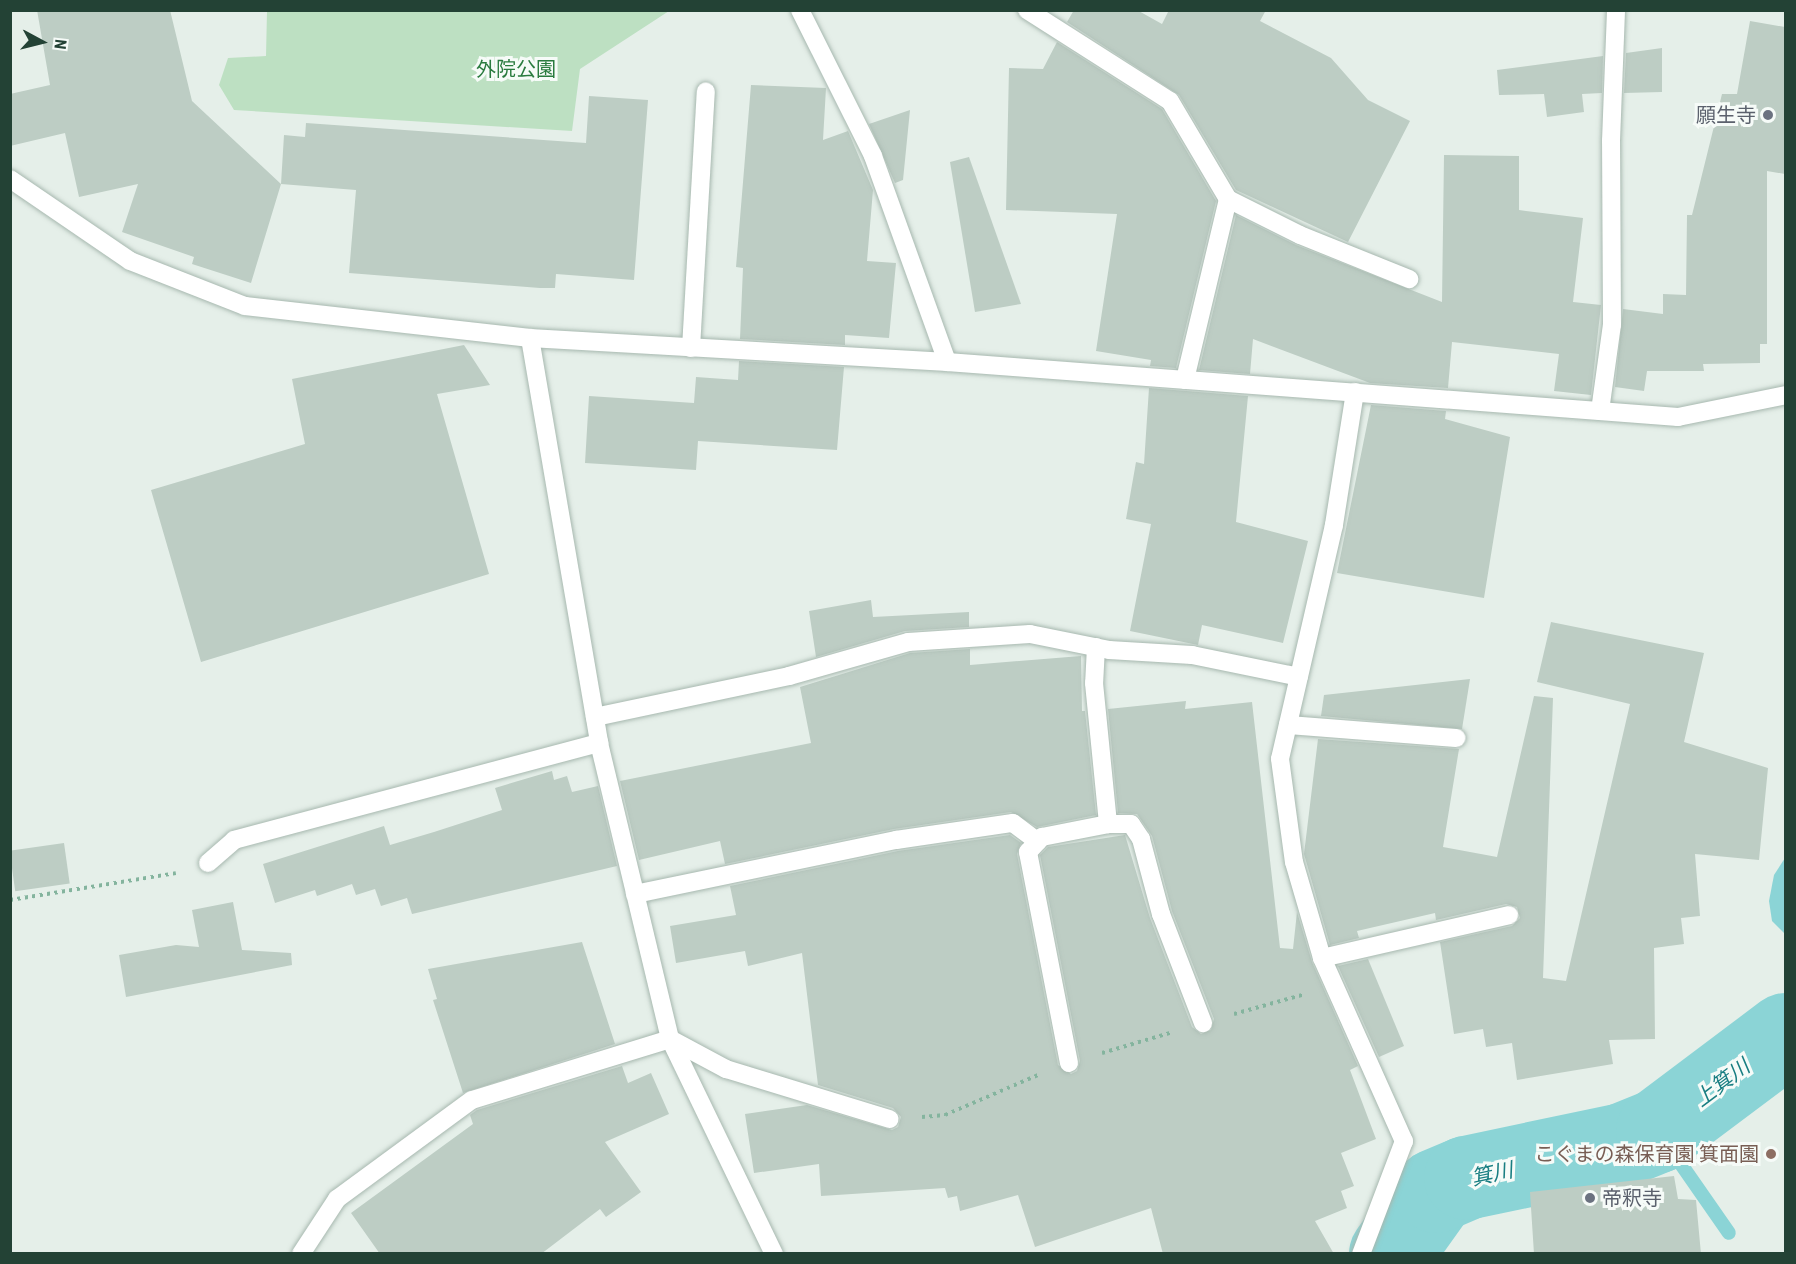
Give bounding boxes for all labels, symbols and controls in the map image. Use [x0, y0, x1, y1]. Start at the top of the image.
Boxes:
north arrow [12, 12, 72, 72]
text: N [50, 38, 70, 50]
park label: 外院公園 [476, 57, 556, 81]
place label: 願生寺 [1696, 103, 1756, 127]
marker: 願生寺 [1761, 108, 1775, 122]
water label: 上箕川 [1689, 1054, 1755, 1112]
place label: こぐまの森保育園 箕面園 [1534, 1142, 1759, 1166]
marker: こぐまの森保育園 箕面園 [1764, 1147, 1778, 1161]
water label: 箕川 [1469, 1157, 1515, 1191]
place label: 帝釈寺 [1602, 1186, 1662, 1210]
marker: 帝釈寺 [1583, 1191, 1597, 1205]

